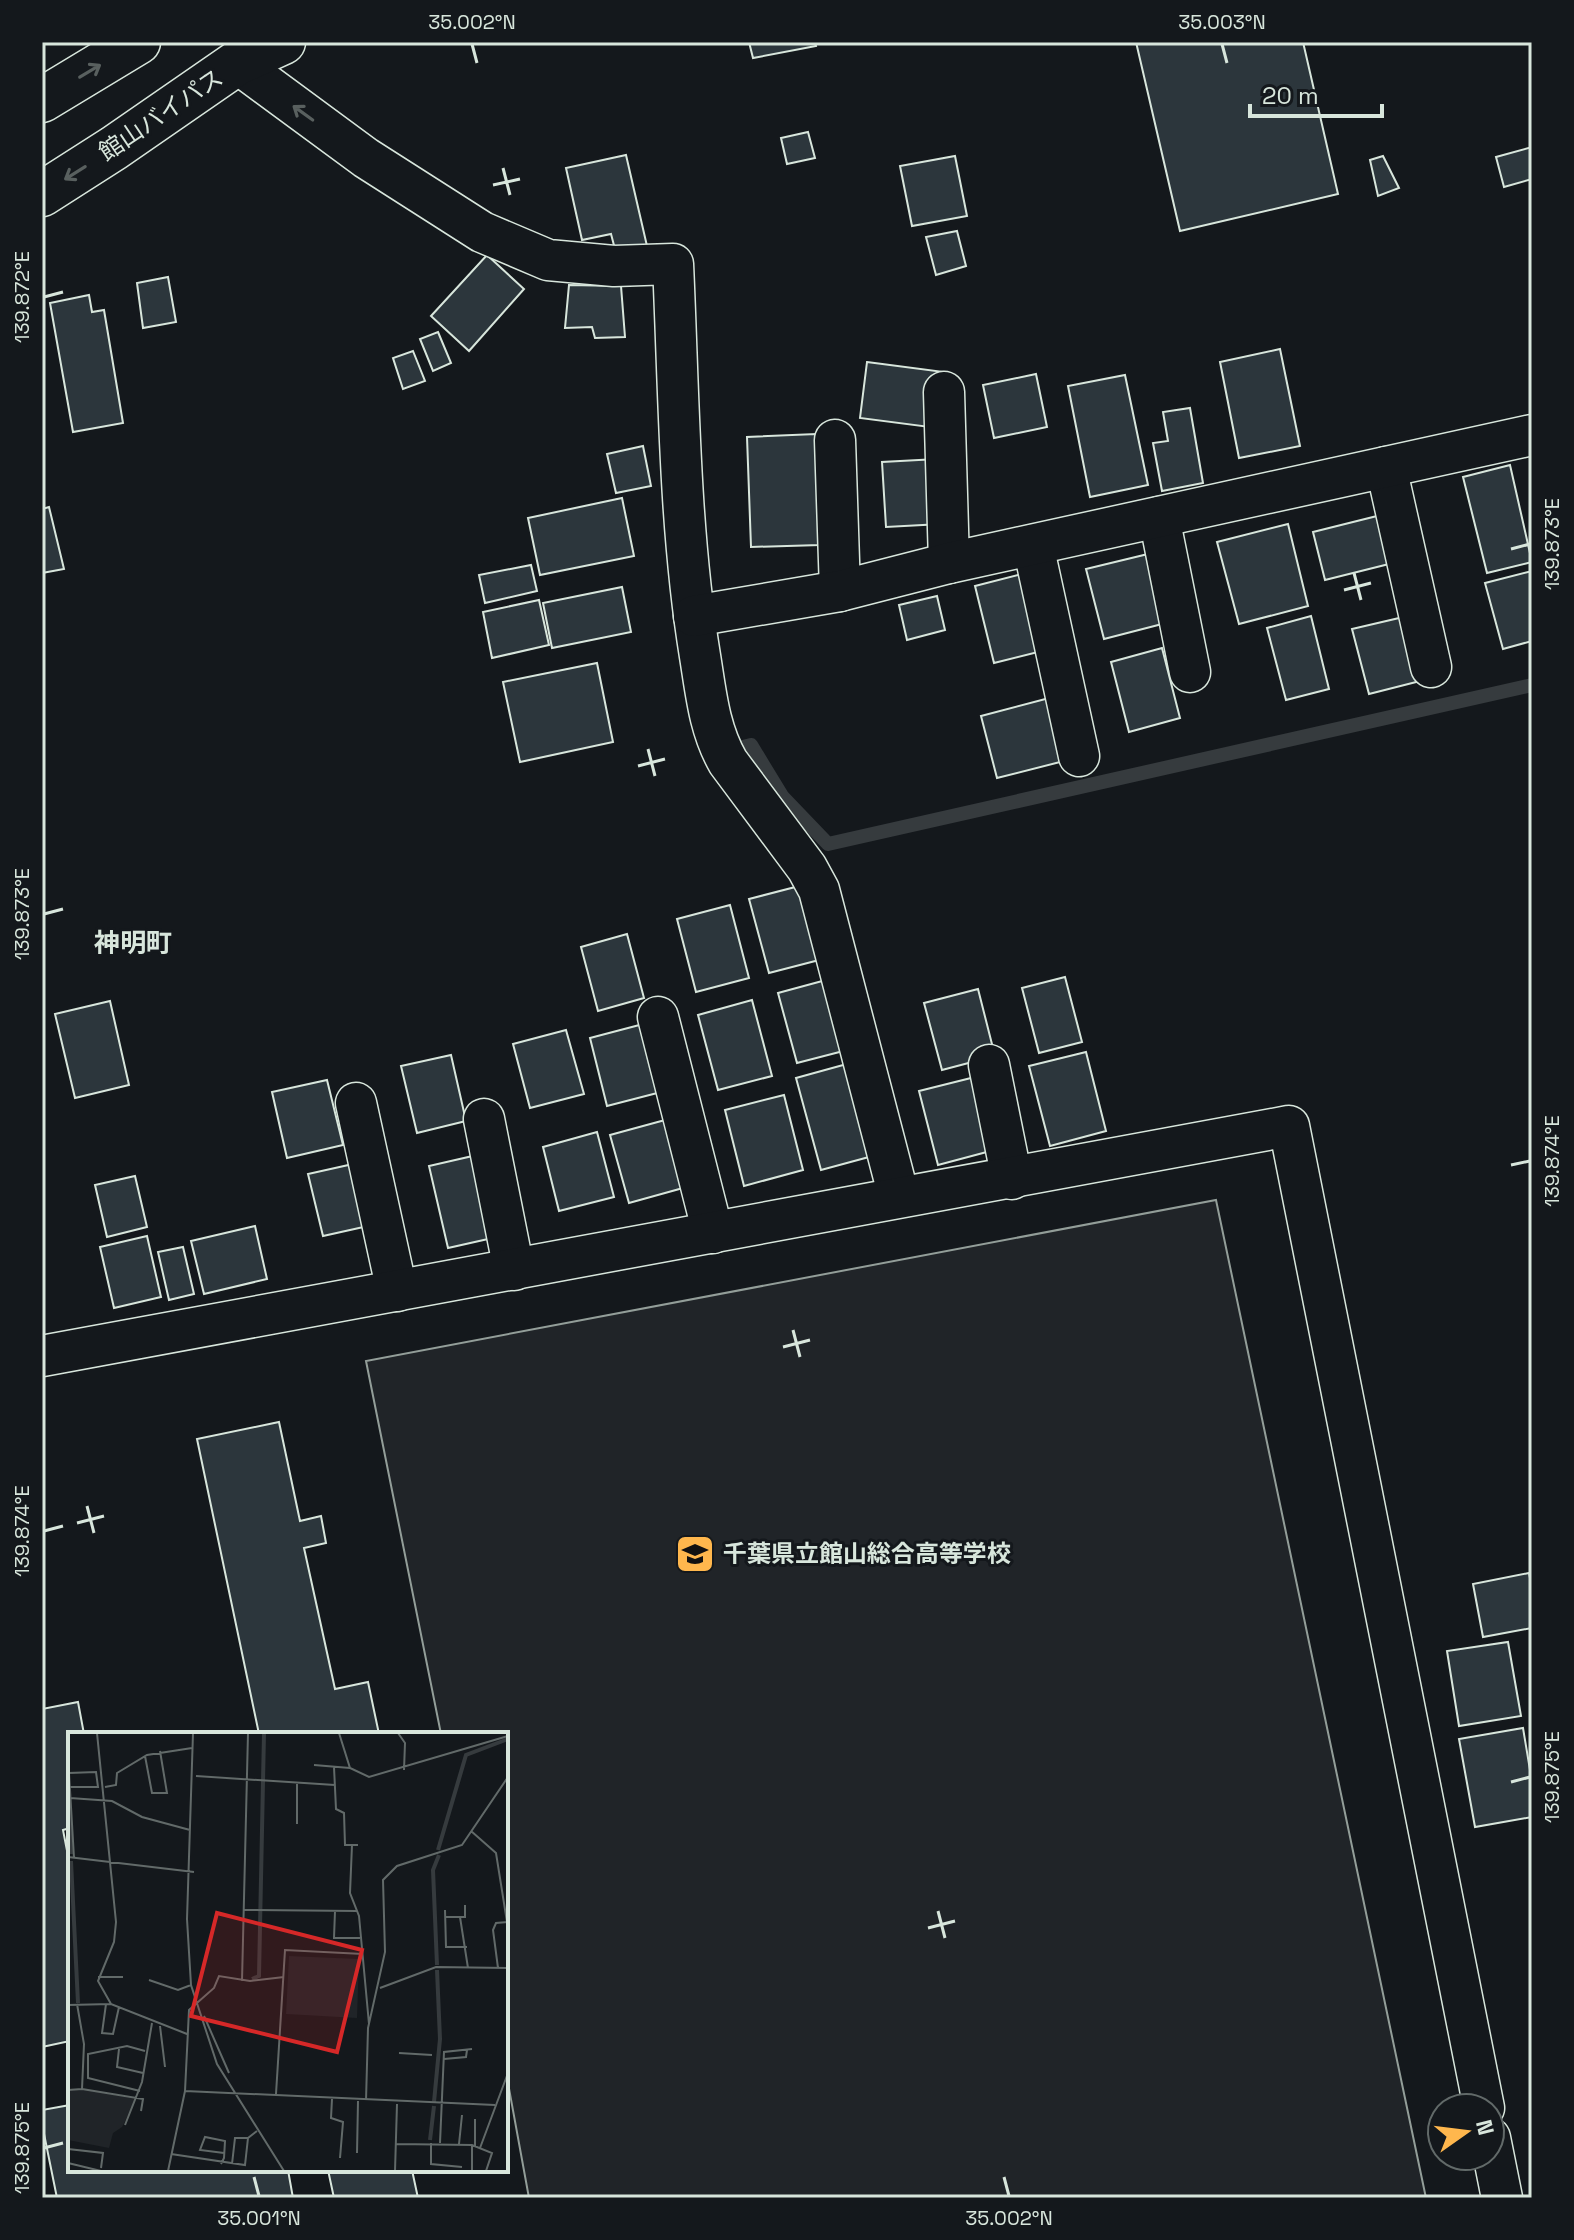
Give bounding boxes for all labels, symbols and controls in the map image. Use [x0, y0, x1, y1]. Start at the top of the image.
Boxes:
text: 35.002°N [428, 9, 516, 35]
text: 35.003°N [1178, 9, 1266, 35]
street label: 館山バイパス [93, 62, 229, 168]
one-way arrow [78, 63, 101, 79]
scale bar [1250, 68, 1382, 118]
text: 20 m [1262, 80, 1319, 111]
one-way arrow [292, 105, 314, 121]
one-way arrow [65, 164, 87, 181]
text: 139.872°E [9, 251, 35, 343]
text: 139.873°E [1539, 498, 1565, 590]
text: 139.873°E [9, 868, 35, 960]
district label: 神明町 [94, 926, 172, 960]
text: 139.874°E [1539, 1115, 1565, 1207]
text: 139.874°E [9, 1485, 35, 1577]
school or university icon: 千葉県立館山総合高等学校 [674, 1533, 716, 1575]
place label: 千葉県立館山総合高等学校 [723, 1538, 1011, 1569]
text: 139.875°E [1539, 1731, 1565, 1823]
inset map [68, 1732, 508, 2172]
north arrow [1426, 2092, 1506, 2172]
text: 139.875°E [9, 2102, 35, 2194]
text: N [1470, 2117, 1501, 2138]
text: 35.001°N [217, 2205, 301, 2231]
text: 35.002°N [965, 2205, 1053, 2231]

